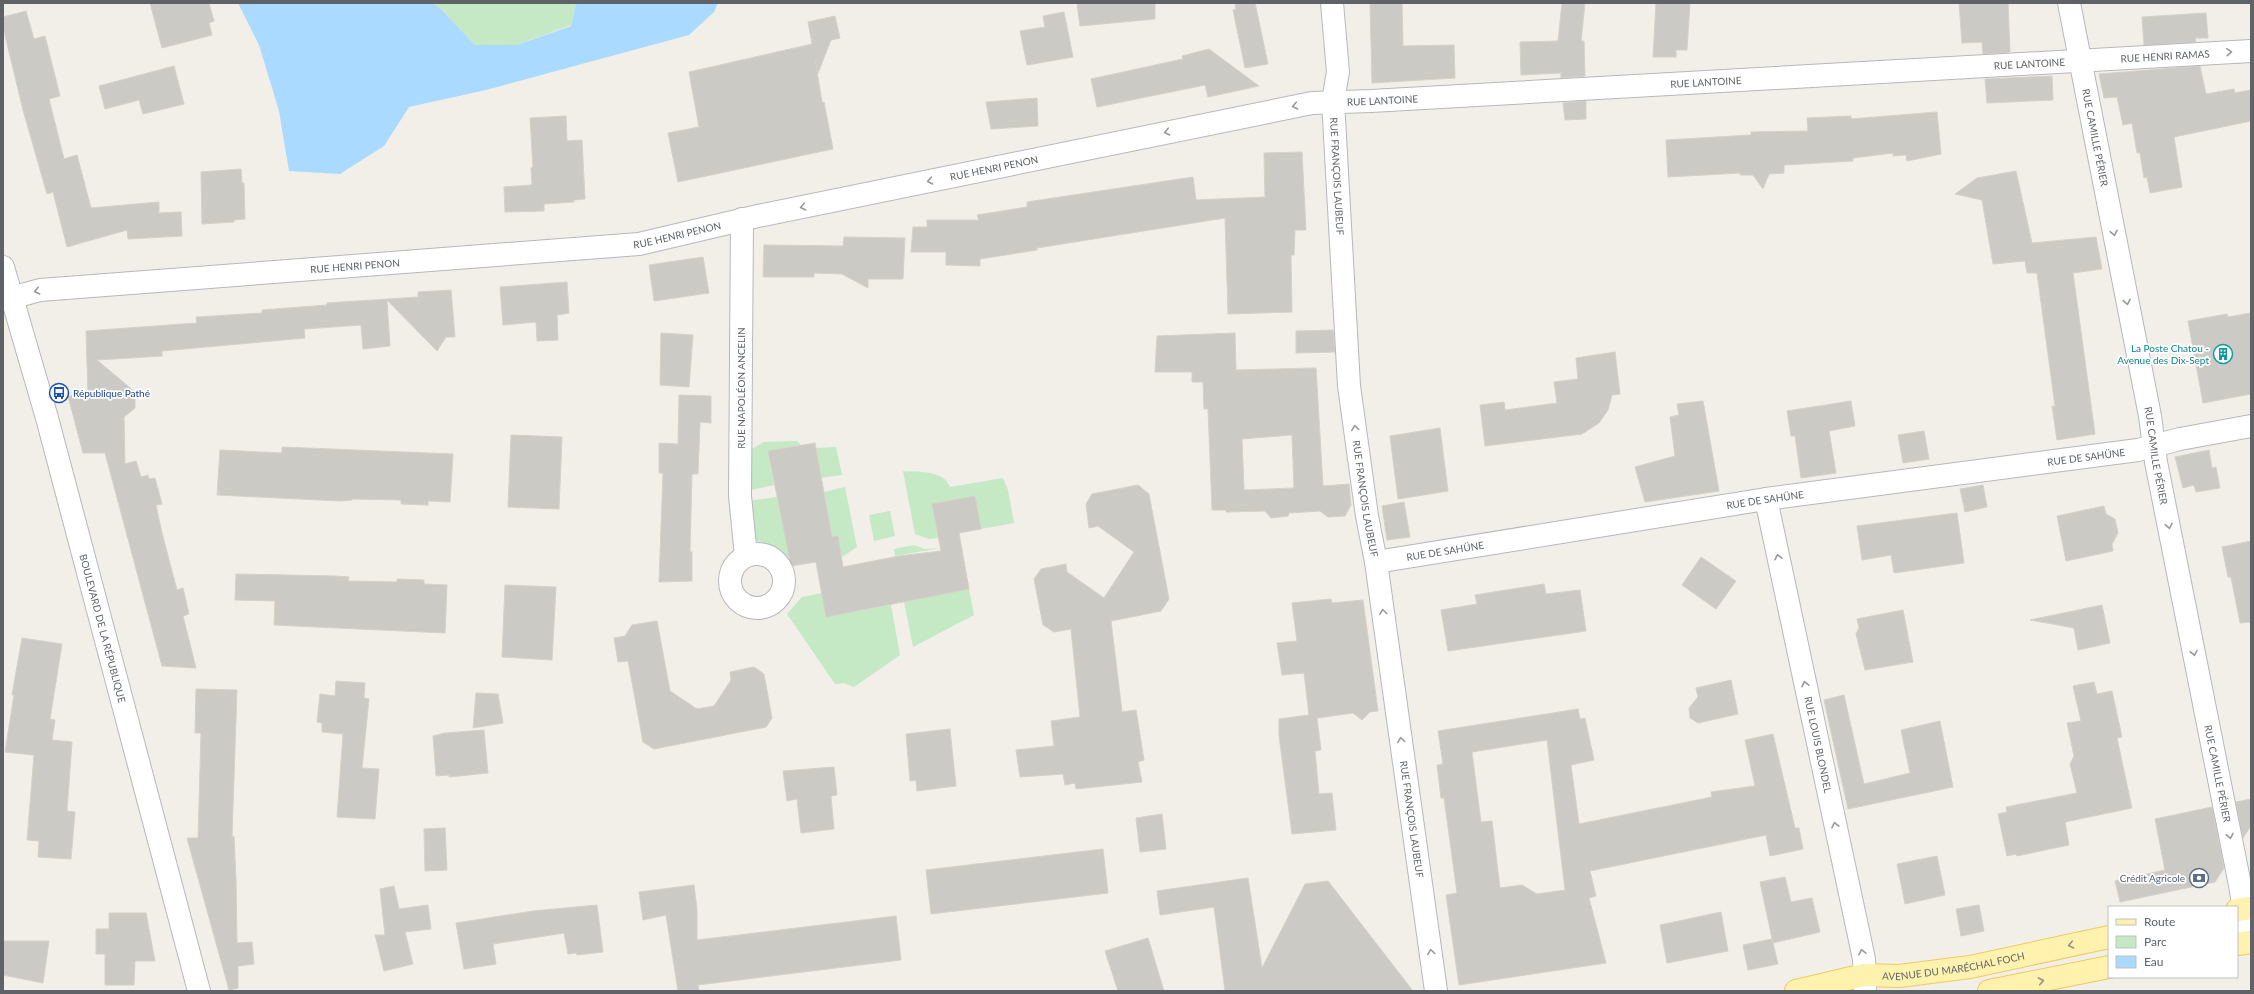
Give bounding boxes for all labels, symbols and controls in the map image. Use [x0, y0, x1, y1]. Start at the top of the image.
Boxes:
street label: RUE HENRI RAMAS [2120, 47, 2210, 64]
one-way arrow [2226, 48, 2232, 57]
street label: RUE LANTOINE [1993, 56, 2066, 72]
street label: RUE LANTOINE [1670, 74, 1742, 90]
street label: RUE CAMILLE PÉRIER [2080, 88, 2111, 188]
street label: RUE LANTOINE [1347, 92, 1419, 108]
one-way arrow [1292, 101, 1298, 110]
street label: RUE FRANÇOIS LAUBEUF [1328, 117, 1347, 236]
one-way arrow [1164, 128, 1171, 136]
street label: RUE HENRI PENON [949, 153, 1039, 183]
one-way arrow [927, 176, 934, 184]
one-way arrow [800, 202, 806, 210]
street label: RUE HENRI PENON [633, 219, 722, 250]
one-way arrow [2109, 230, 2117, 237]
street label: RUE HENRI PENON [310, 256, 400, 275]
one-way arrow [34, 287, 40, 295]
one-way arrow [2123, 299, 2131, 305]
street label: RUE NAPOLÉON ANCELIN [735, 327, 747, 449]
place label: La Poste Chatou - Avenue des Dix-Sept [2117, 342, 2209, 366]
building icon: La Poste Chatou - Avenue des Dix-Sept [2212, 343, 2234, 365]
bus stop icon: République Pathé [48, 382, 70, 404]
place label: République Pathé [73, 387, 150, 399]
street label: RUE CAMILLE PÉRIER [2142, 406, 2170, 506]
one-way arrow [1351, 425, 1360, 431]
street label: RUE FRANÇOIS LAUBEUF [1351, 440, 1381, 558]
street label: RUE DE SAHÜNE [2047, 446, 2126, 468]
street label: RUE DE SAHÜNE [1725, 488, 1805, 511]
one-way arrow [2164, 522, 2172, 529]
street label: RUE DE SAHÜNE [1405, 539, 1485, 563]
street label: BOULEVARD DE LA RÉPUBLIQUE [77, 553, 128, 704]
one-way arrow [1775, 554, 1783, 560]
one-way arrow [1379, 609, 1388, 615]
one-way arrow [2189, 650, 2198, 656]
one-way arrow [1802, 681, 1810, 687]
street label: RUE LOUIS BLONDEL [1802, 695, 1834, 794]
street label: RUE CAMILLE PÉRIER [2202, 724, 2234, 824]
one-way arrow [1397, 737, 1406, 744]
street label: RUE FRANÇOIS LAUBEUF [1398, 760, 1426, 879]
one-way arrow [1832, 822, 1840, 828]
one-way arrow [2225, 832, 2234, 839]
bank icon: Crédit Agricole [2188, 867, 2210, 889]
place label: Crédit Agricole [2120, 872, 2185, 884]
legend [2108, 906, 2238, 978]
text: Route [2144, 914, 2175, 929]
text: Parc [2144, 934, 2167, 949]
one-way arrow [2068, 941, 2074, 949]
one-way arrow [1427, 949, 1436, 955]
one-way arrow [1859, 949, 1867, 955]
street label: AVENUE DU MARÉCHAL FOCH [1882, 949, 2026, 982]
text: Eau [2144, 954, 2164, 969]
one-way arrow [2038, 977, 2044, 985]

